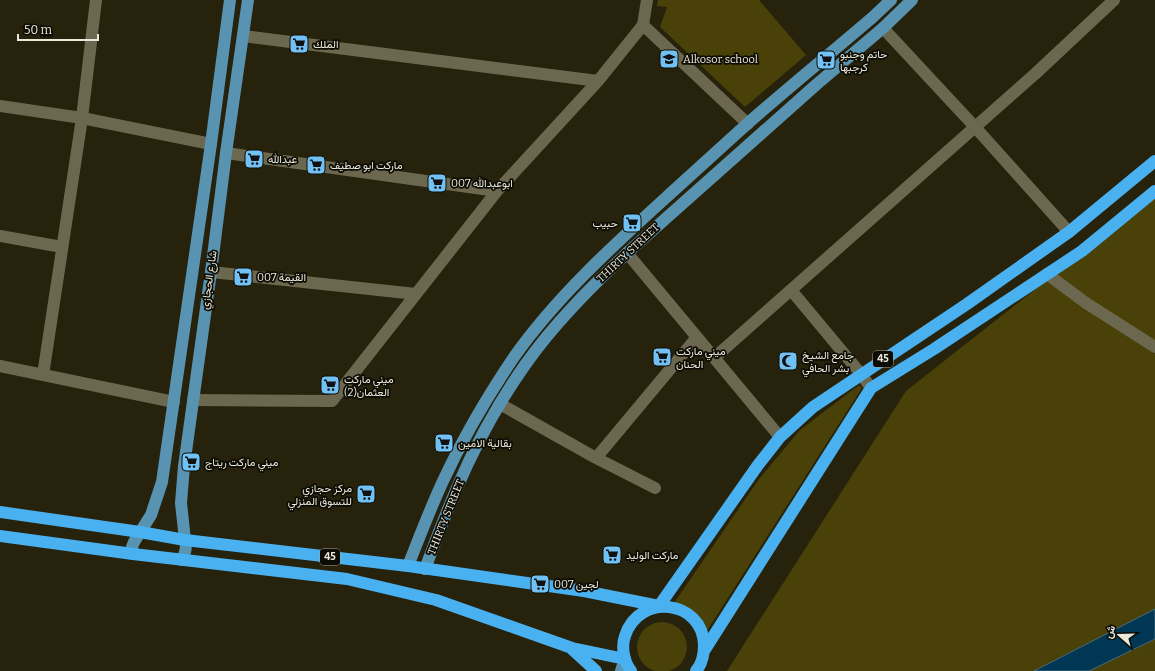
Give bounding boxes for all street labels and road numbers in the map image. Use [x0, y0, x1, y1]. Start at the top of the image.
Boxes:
street label: THIRTY STREET [594, 220, 662, 285]
street label: شارع الحجازي [198, 249, 223, 311]
road number: 45 [873, 351, 893, 367]
street label: THIRTY STREET [425, 477, 467, 557]
road number: 45 [320, 549, 340, 565]

